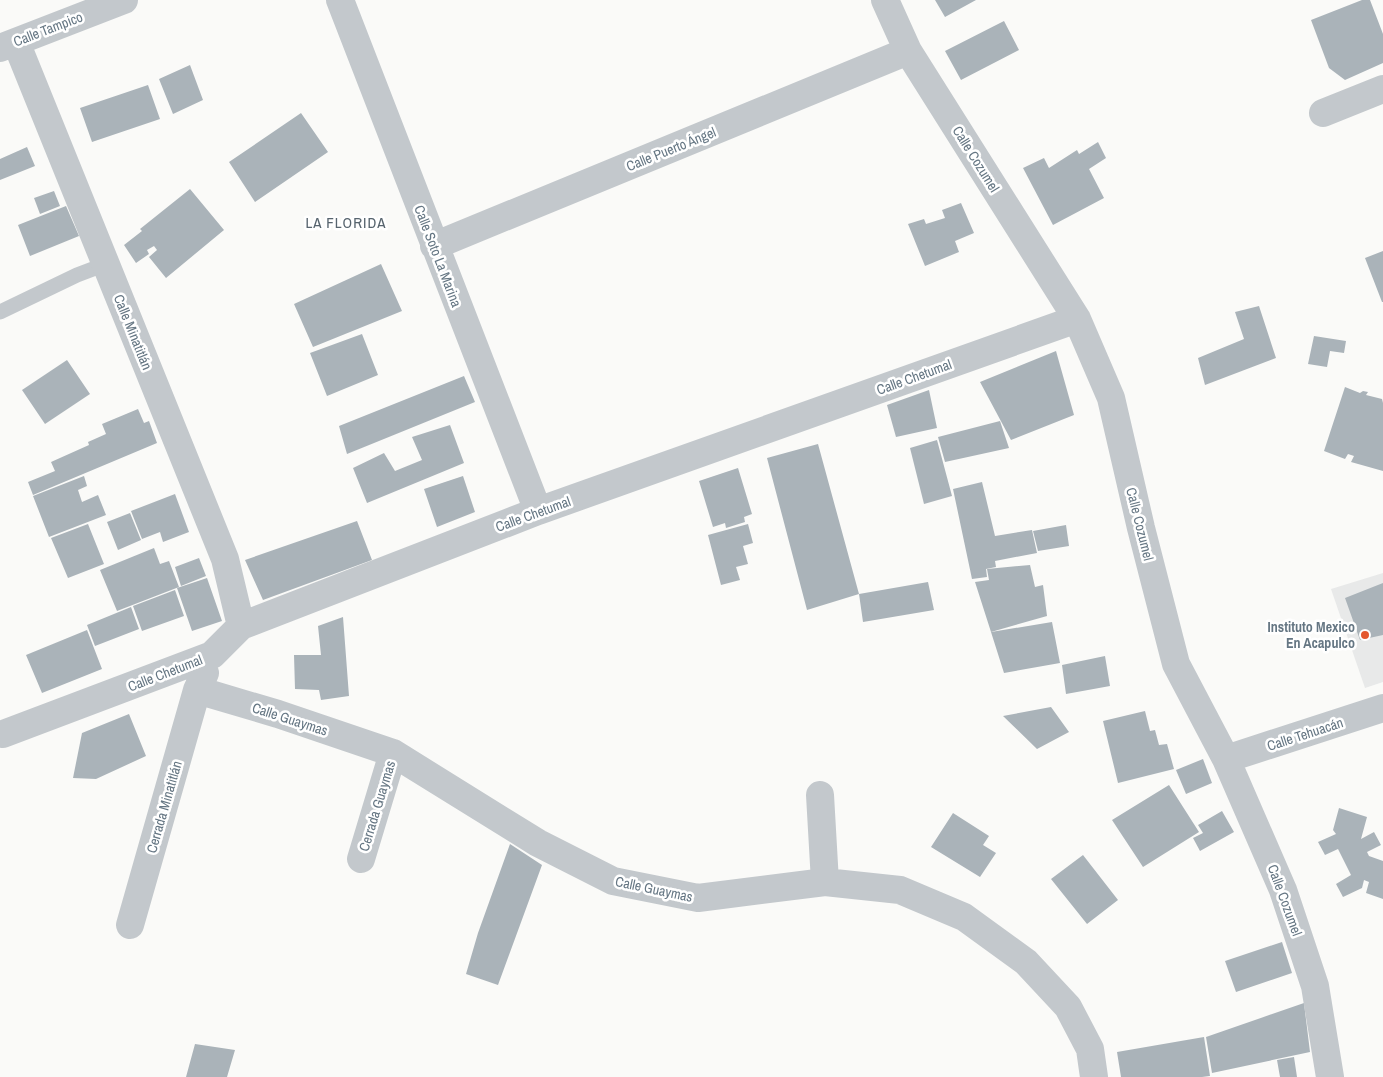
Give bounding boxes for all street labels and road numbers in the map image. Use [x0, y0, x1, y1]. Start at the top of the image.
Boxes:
street label: Calle Tampico [11, 8, 85, 50]
street label: Calle Puerto Ángel [624, 123, 718, 175]
street label: Calle Cozumel [949, 123, 1003, 195]
street label: Calle Soto La Marina [410, 202, 466, 310]
street label: Calle Minatitlán [110, 292, 156, 372]
street label: Calle Chetumal [874, 355, 954, 399]
street label: Calle Cozumel [1122, 486, 1158, 562]
street label: Calle Chetumal [493, 492, 573, 536]
street label: Calle Chetumal [125, 651, 205, 695]
street label: Calle Guaymas [250, 698, 330, 740]
street label: Calle Tehuacán [1265, 713, 1345, 755]
street label: Cerrada Guaymas [355, 758, 399, 853]
street label: Cerrada Minatitlán [142, 759, 186, 855]
street label: Calle Cozumel [1264, 862, 1306, 938]
street label: Calle Guaymas [614, 872, 694, 906]

